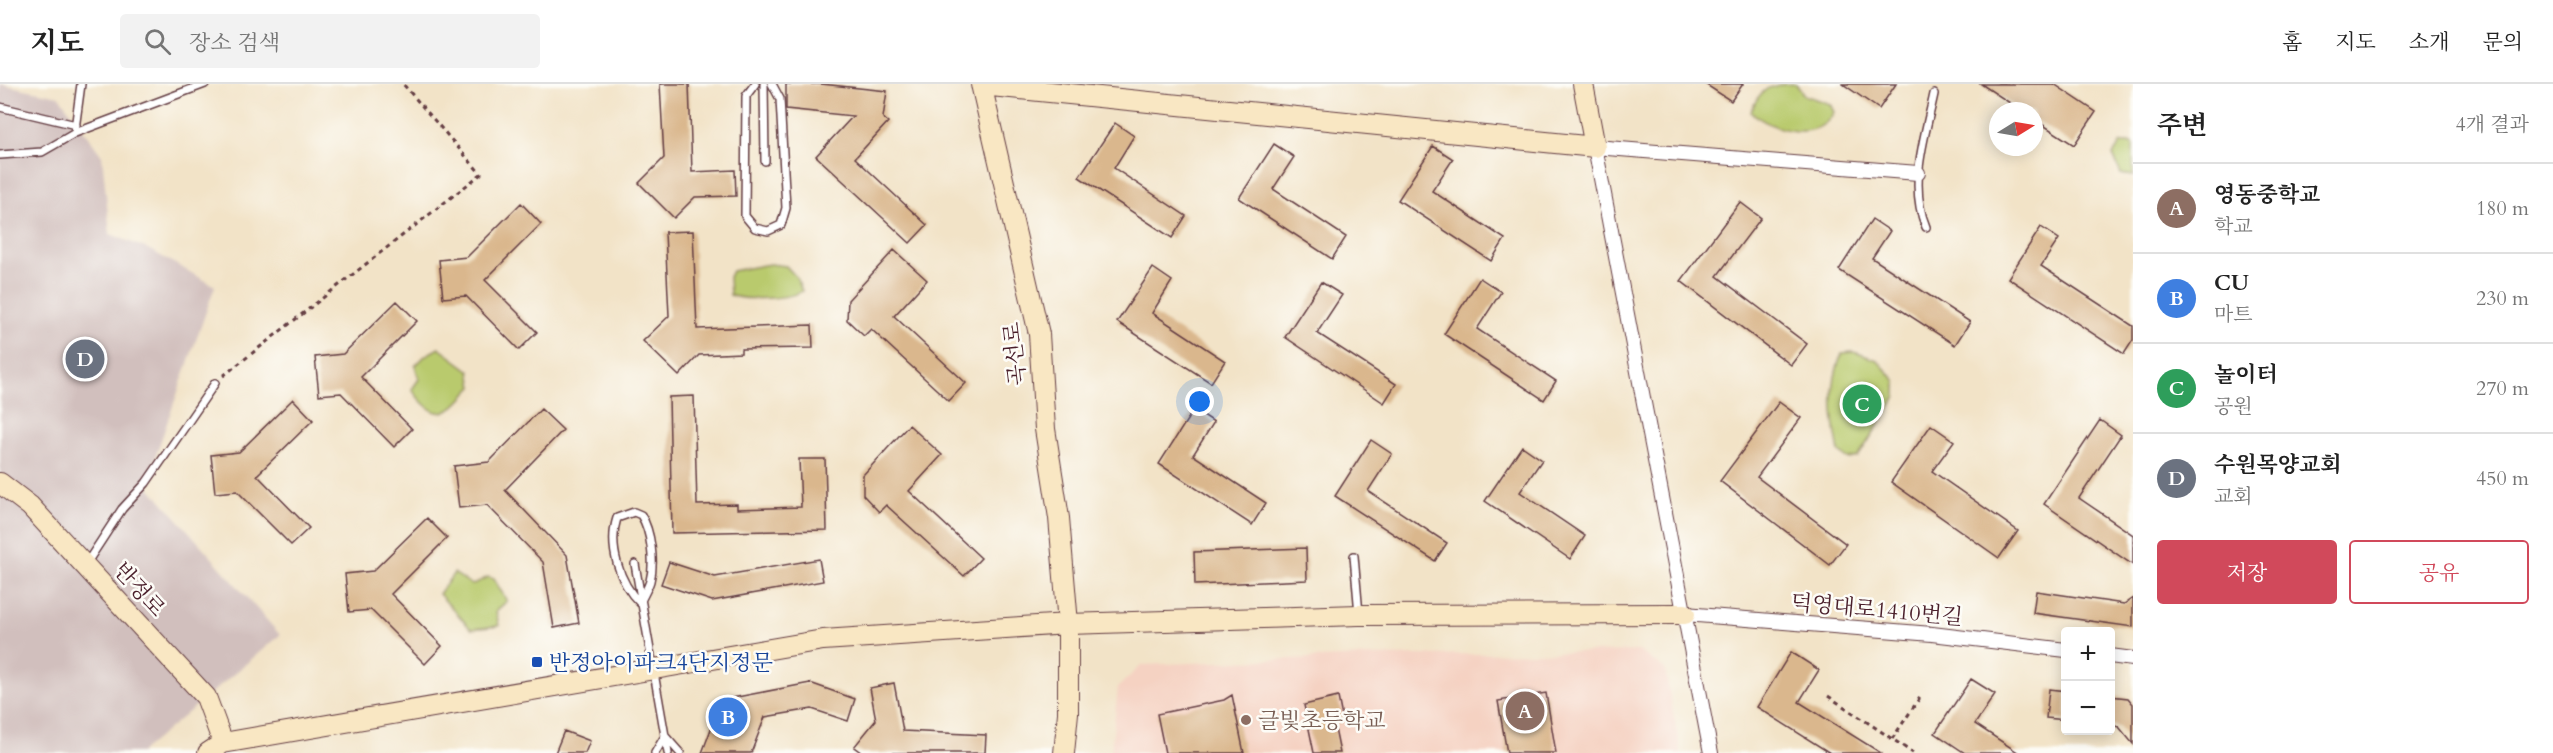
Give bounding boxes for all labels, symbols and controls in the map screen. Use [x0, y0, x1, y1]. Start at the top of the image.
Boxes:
search box [120, 14, 540, 68]
text: 지도 [30, 24, 84, 62]
icon: search [141, 25, 174, 58]
text: 장소 검색 [189, 28, 280, 58]
text: 홈 [2282, 28, 2302, 57]
text: 지도 [2335, 28, 2376, 57]
text: 소개 [2409, 28, 2449, 57]
text: 문의 [2482, 28, 2523, 57]
north arrow [1989, 102, 2043, 156]
text: 주변 [2157, 108, 2207, 143]
text: 4개 결과 [2455, 111, 2529, 138]
text: 영동중학교 [2214, 180, 2320, 210]
text: A [2169, 195, 2184, 222]
text: 180 m [2476, 195, 2529, 222]
text: 학교 [2214, 213, 2253, 240]
text: CU [2214, 268, 2249, 298]
text: B [2169, 285, 2184, 312]
text: 230 m [2476, 285, 2529, 312]
text: 마트 [2214, 301, 2253, 328]
street label: 곡선로 [997, 321, 1033, 387]
pin: D [66, 336, 104, 382]
text: 놀이터 [2214, 360, 2278, 390]
text: C [2169, 375, 2184, 402]
text: 270 m [2476, 375, 2529, 402]
pin: C [1842, 382, 1882, 426]
your location [1185, 387, 1214, 416]
text: 공원 [2214, 393, 2253, 420]
text: 수원목양교회 [2214, 450, 2342, 480]
text: D [2168, 465, 2185, 492]
text: 450 m [2476, 465, 2529, 492]
text: 교회 [2214, 483, 2253, 510]
button: 저장 [2157, 540, 2337, 604]
button: 공유 [2349, 540, 2529, 604]
street label: 반정로 [107, 556, 172, 623]
street label: 덕영대로1410번길 [1790, 588, 1964, 632]
map controls [2061, 627, 2115, 735]
button: + [2061, 627, 2115, 681]
place label: 반정아이파크4단지정문 [549, 648, 773, 678]
marker: 반정아이파크4단지정문 [530, 655, 544, 669]
button: − [2061, 681, 2115, 735]
pin: A [1506, 688, 1544, 734]
pin: B [708, 694, 748, 740]
place label: 글빛초등학교 [1258, 706, 1386, 736]
marker: 글빛초등학교 [1239, 713, 1253, 727]

